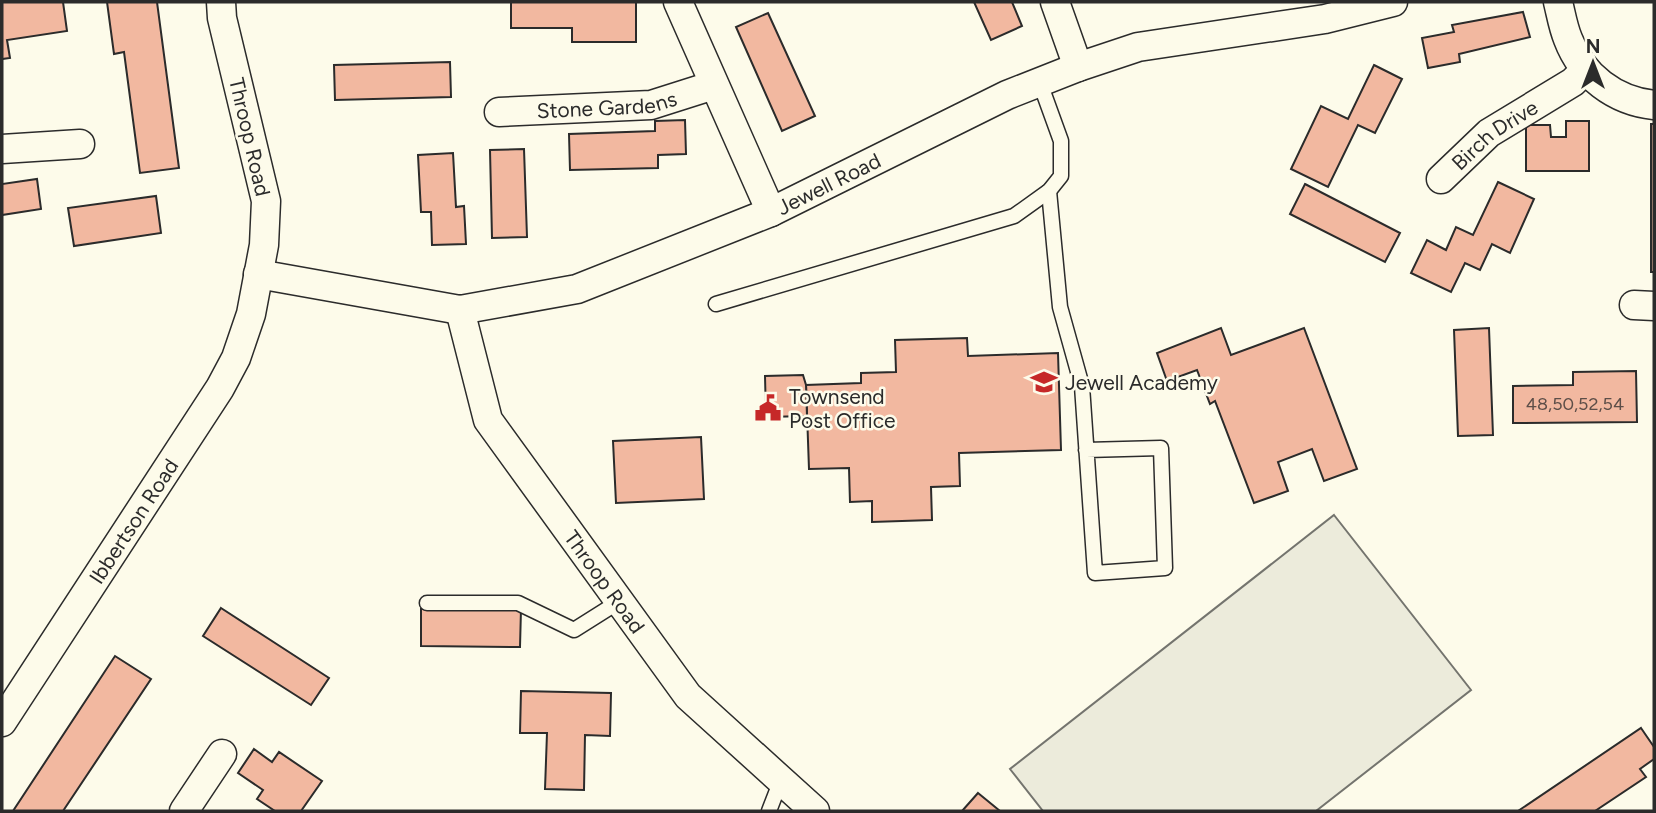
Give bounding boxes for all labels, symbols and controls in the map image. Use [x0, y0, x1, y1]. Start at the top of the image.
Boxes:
north arrow [1558, 28, 1628, 98]
text: N [1586, 35, 1600, 58]
street label: Throop Road [224, 75, 276, 199]
street label: Stone Gardens [536, 85, 680, 123]
street label: Birch Drive [1446, 94, 1542, 175]
street label: Jewell Road [773, 147, 885, 220]
school or university icon: Jewell Academy [1029, 367, 1059, 397]
place label: Jewell Academy [1065, 370, 1218, 395]
place label: Townsend Post Office [789, 384, 896, 433]
public building icon: Townsend Post Office [753, 393, 783, 423]
house number: 48,50,52,54 [1526, 393, 1624, 415]
street label: Ibbertson Road [83, 454, 183, 588]
street label: Throop Road [559, 525, 651, 638]

